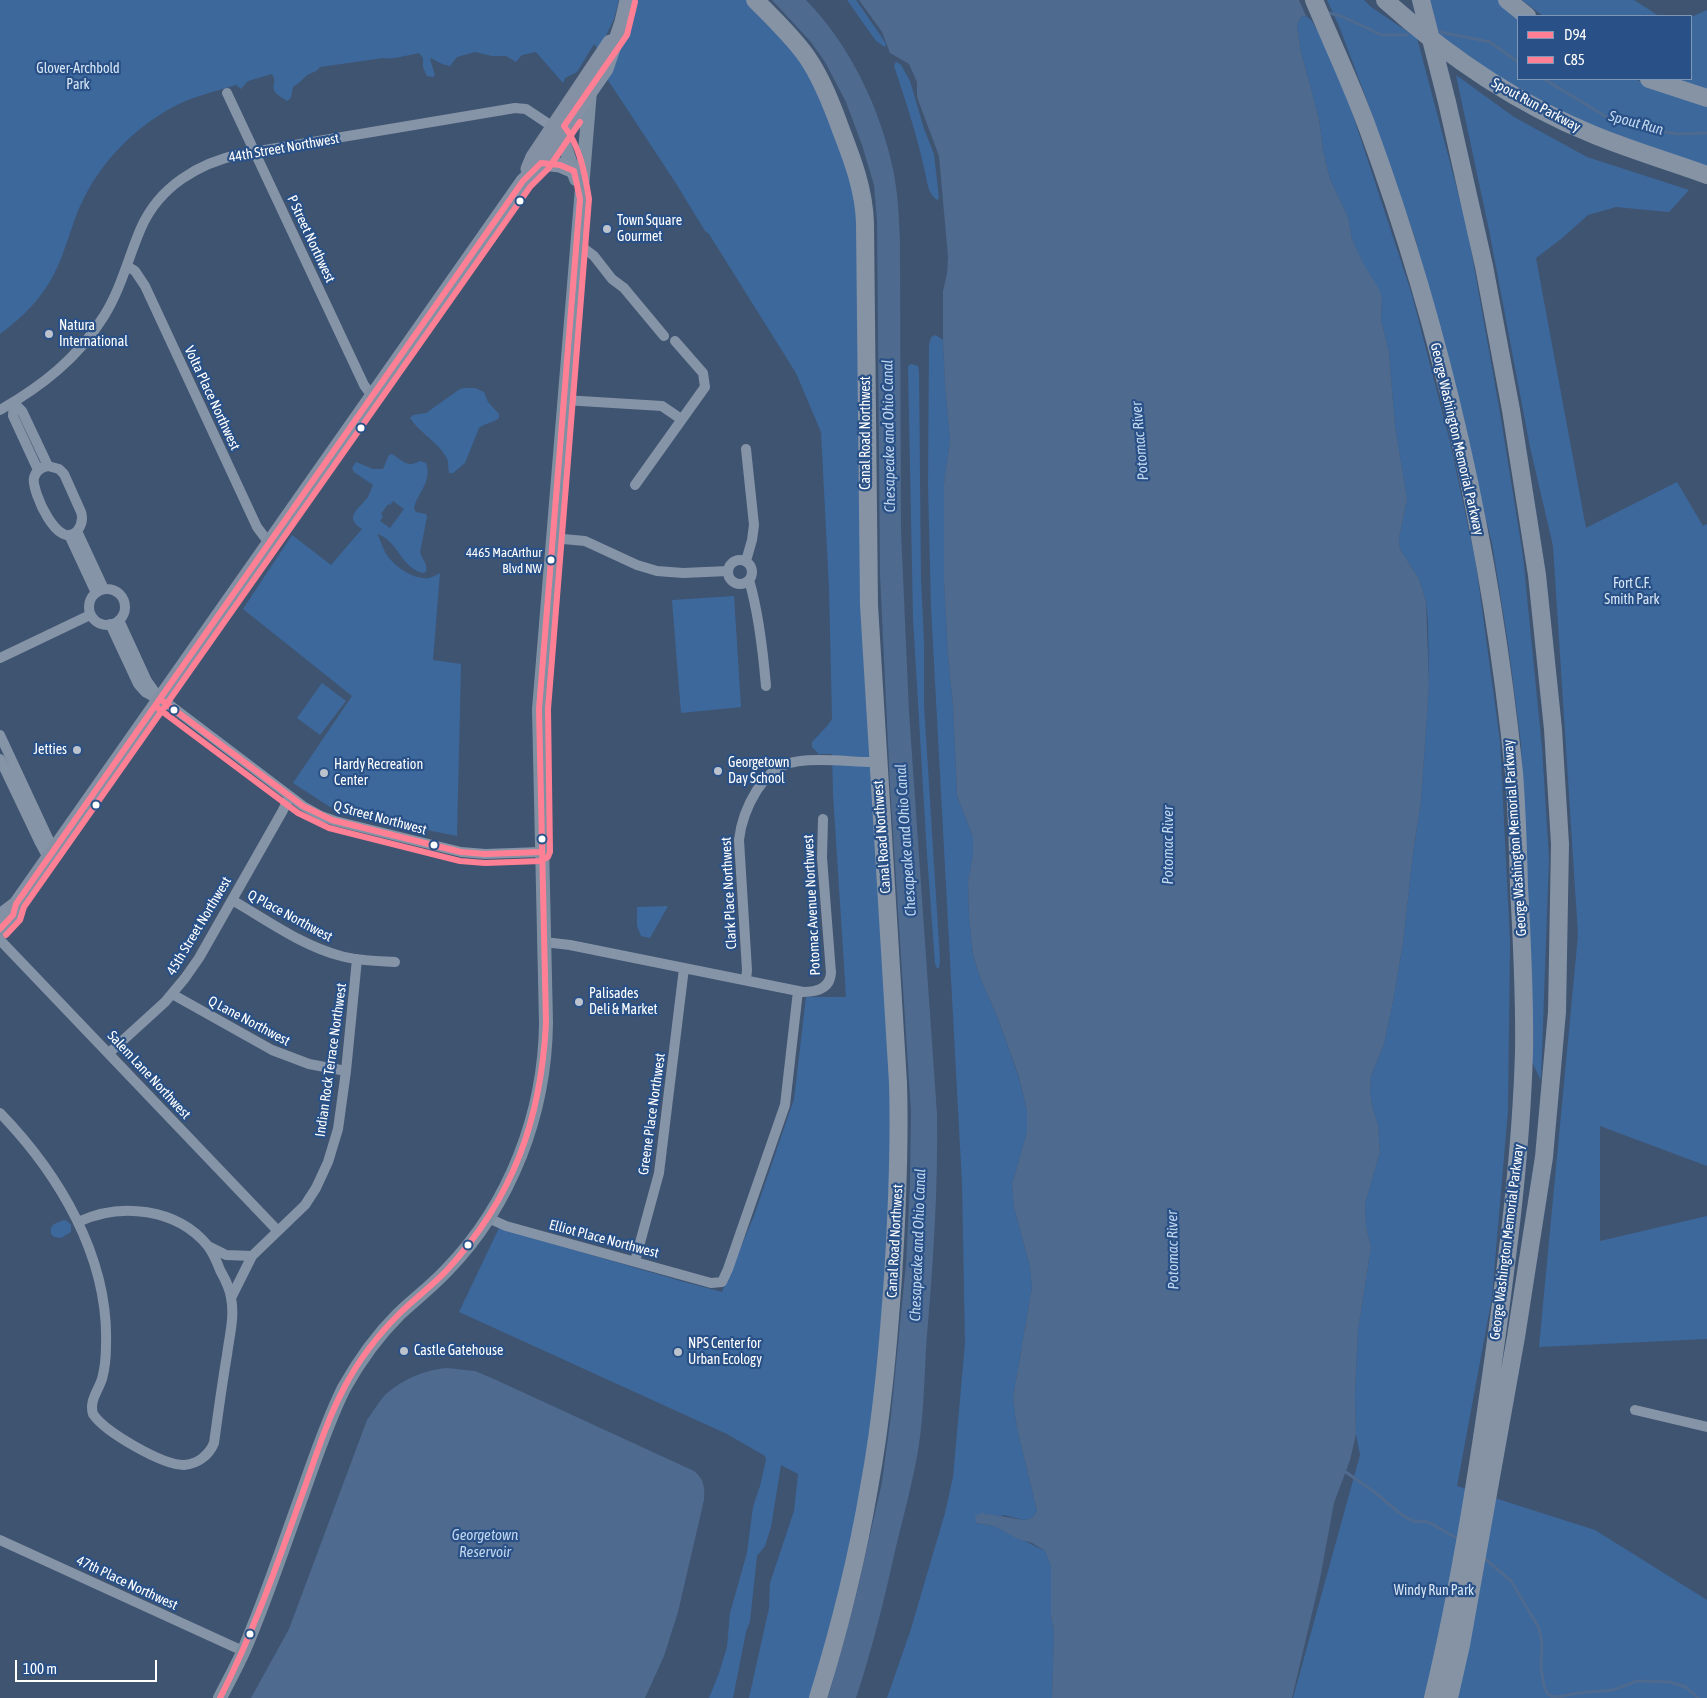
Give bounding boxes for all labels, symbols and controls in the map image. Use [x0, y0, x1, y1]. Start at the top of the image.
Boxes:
legend [1517, 15, 1692, 80]
text: D94 [1564, 26, 1587, 43]
text: C85 [1564, 51, 1585, 68]
park label: Glover-Archbold Park [36, 61, 120, 94]
street label: Spout Run Parkway [1489, 75, 1583, 135]
water label: Spout Run [1607, 107, 1665, 139]
street label: 44th Street Northwest [228, 130, 340, 166]
street label: P Street Northwest [283, 193, 339, 285]
unlabelled marker [515, 196, 525, 206]
place label: Town Square Gourmet [617, 213, 682, 246]
marker: Town Square Gourmet [601, 223, 613, 235]
place label: Natura International [59, 318, 128, 351]
marker: Natura International [43, 328, 55, 340]
street label: George Washington Memorial Parkway [1427, 341, 1487, 537]
street label: Volta Place Northwest [181, 343, 243, 453]
water label: Chesapeake and Ohio Canal [879, 359, 899, 513]
street label: Canal Road Northwest [858, 376, 874, 490]
water label: Potomac River [1128, 401, 1152, 481]
unlabelled marker [356, 423, 366, 433]
place label: 4465 MacArthur Blvd NW [466, 545, 542, 576]
marker: 4465 MacArthur Blvd NW [546, 555, 556, 565]
park label: Fort C.F. Smith Park [1604, 576, 1660, 608]
unlabelled marker [169, 705, 179, 715]
street label: George Washington Memorial Parkway [1500, 739, 1530, 937]
place label: Jetties [34, 742, 67, 758]
marker: Jetties [71, 744, 83, 756]
place label: Georgetown Day School [728, 755, 790, 788]
place label: Hardy Recreation Center [334, 757, 423, 790]
water label: Chesapeake and Ohio Canal [892, 763, 920, 917]
marker: Georgetown Day School [712, 765, 724, 777]
marker: Hardy Recreation Center [318, 767, 330, 779]
street label: Canal Road Northwest [870, 780, 894, 894]
street label: Q Street Northwest [331, 797, 429, 839]
unlabelled marker [91, 800, 101, 810]
water label: Potomac River [1159, 805, 1177, 885]
unlabelled marker [537, 834, 547, 844]
street label: Potomac Avenue Northwest [800, 834, 824, 976]
street label: Clark Place Northwest [718, 836, 740, 950]
unlabelled marker [429, 840, 439, 850]
street label: 45th Street Northwest [163, 874, 235, 978]
street label: Q Place Northwest [245, 887, 335, 945]
street label: Indian Rock Terrace Northwest [312, 982, 350, 1138]
place label: Palisades Deli & Market [589, 986, 658, 1019]
street label: Q Lane Northwest [205, 992, 293, 1050]
marker: Palisades Deli & Market [573, 996, 585, 1008]
street label: Salem Lane Northwest [104, 1027, 194, 1123]
street label: Greene Place Northwest [635, 1052, 669, 1176]
street label: George Washington Memorial Parkway [1487, 1143, 1527, 1341]
water label: Chesapeake and Ohio Canal [906, 1168, 930, 1322]
street label: Canal Road Northwest [884, 1184, 906, 1298]
water label: Potomac River [1163, 1210, 1183, 1290]
street label: Elliot Place Northwest [547, 1216, 661, 1262]
unlabelled marker [463, 1240, 473, 1250]
place label: NPS Center for Urban Ecology [688, 1336, 762, 1368]
place label: Castle Gatehouse [414, 1343, 503, 1359]
marker: Castle Gatehouse [398, 1345, 410, 1357]
marker: NPS Center for Urban Ecology [672, 1346, 684, 1358]
water label: Georgetown Reservoir [452, 1526, 518, 1561]
street label: 47th Place Northwest [74, 1552, 180, 1614]
park label: Windy Run Park [1394, 1583, 1474, 1599]
unlabelled marker [245, 1629, 255, 1639]
scale bar [18, 1650, 160, 1682]
text: 100 m [23, 1660, 57, 1677]

